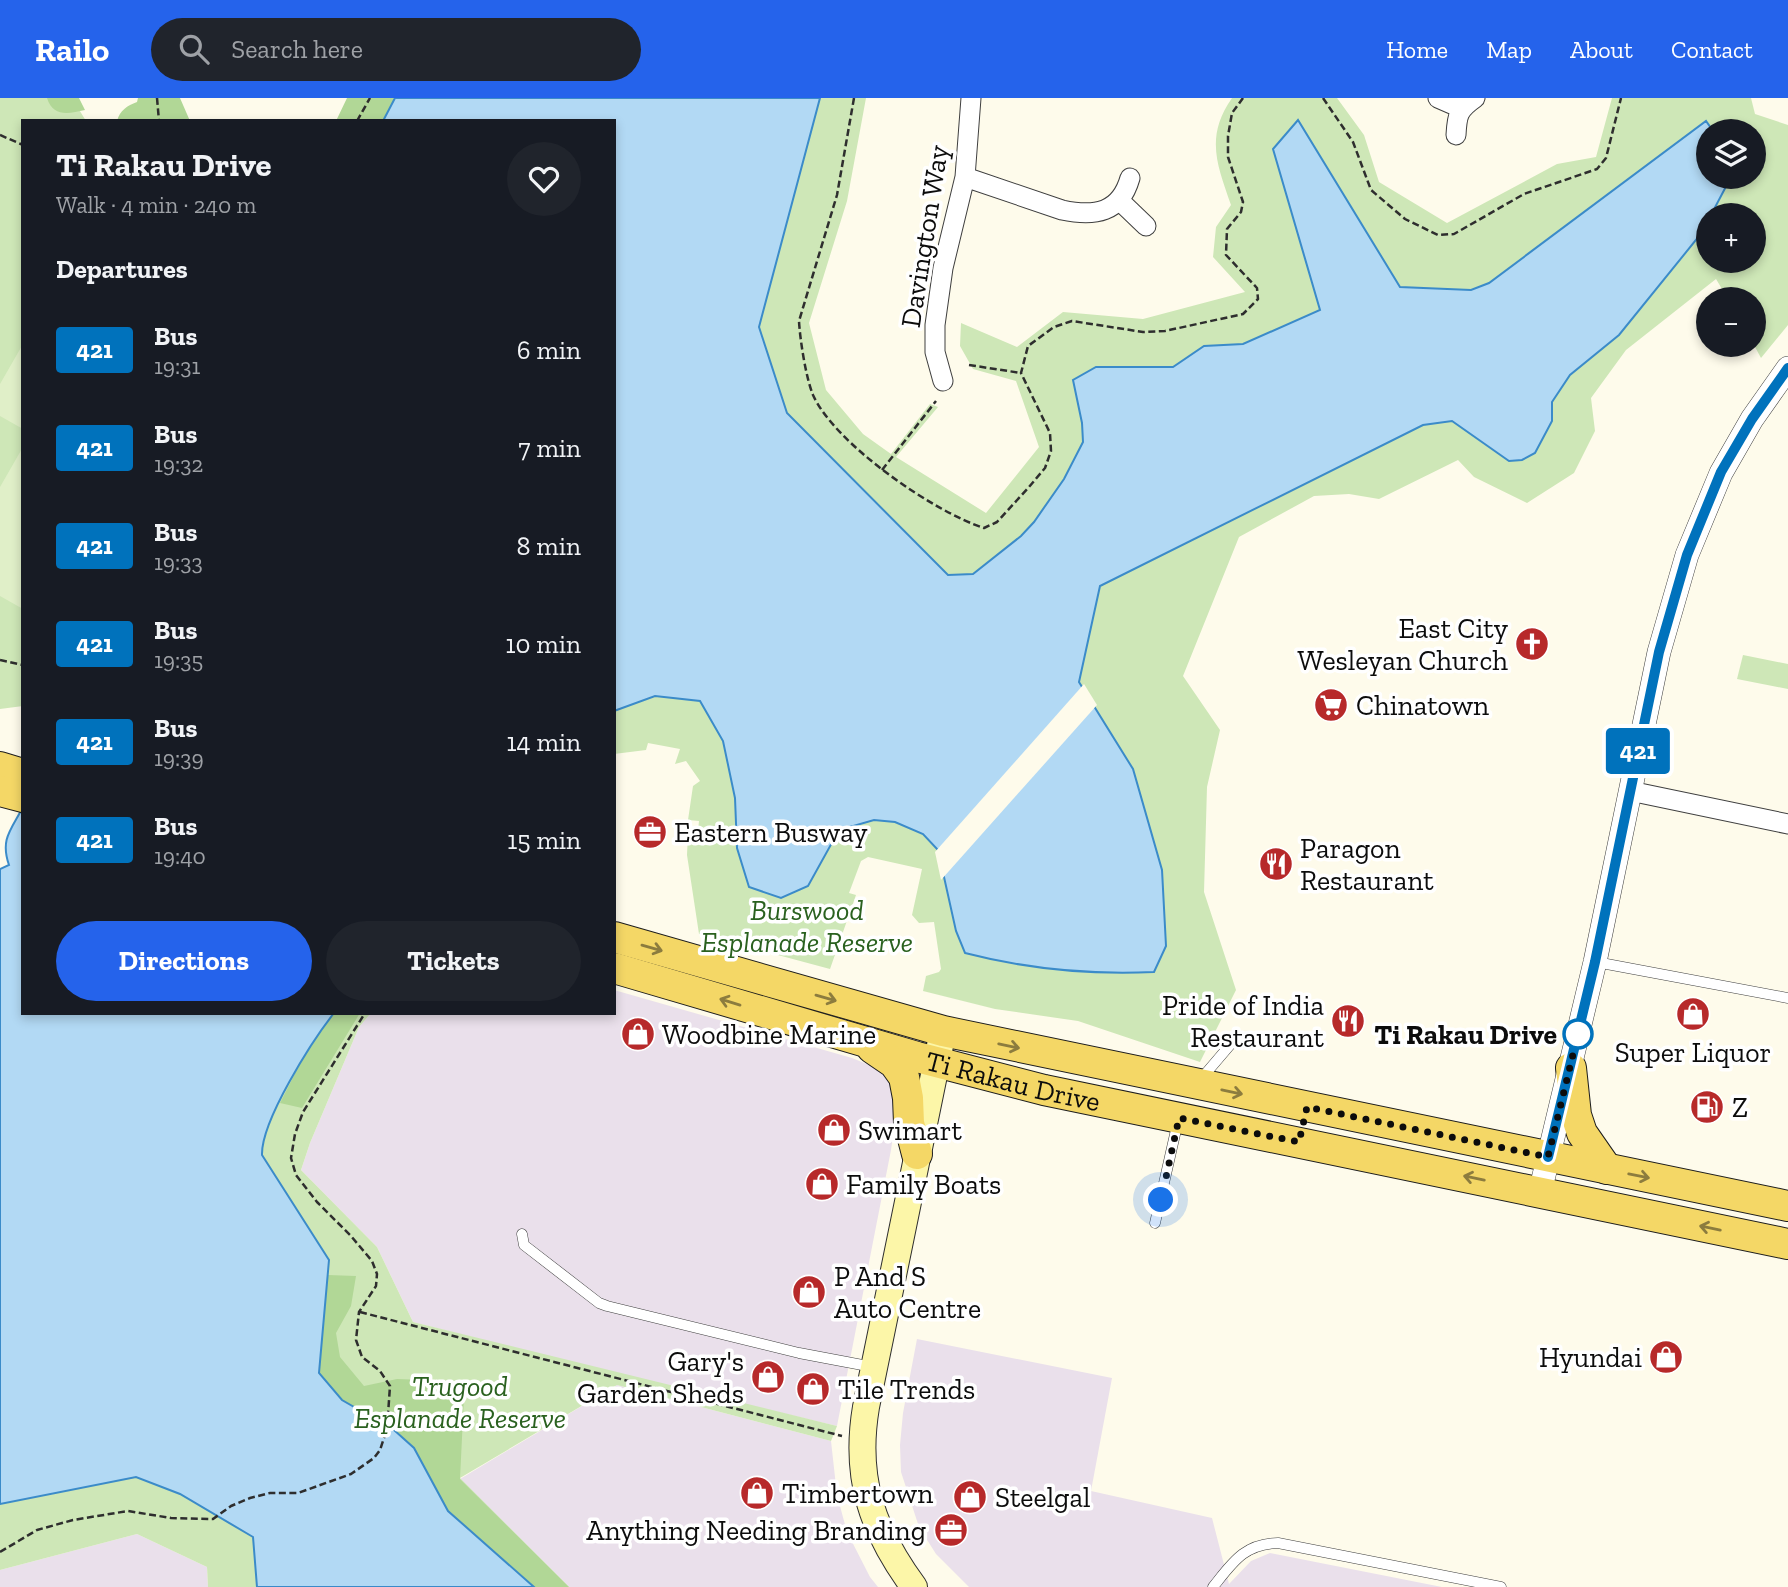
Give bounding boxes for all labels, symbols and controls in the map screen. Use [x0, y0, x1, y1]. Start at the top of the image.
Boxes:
search box [151, 18, 641, 81]
text: Railo [35, 30, 109, 69]
icon: search [175, 30, 213, 68]
text: Search here [231, 33, 363, 65]
text: Home [1386, 35, 1448, 64]
text: Map [1486, 35, 1532, 64]
text: About [1570, 35, 1633, 64]
text: Contact [1671, 35, 1753, 64]
map controls [1696, 119, 1766, 357]
button: layers [1696, 119, 1766, 189]
button: heart [507, 142, 581, 216]
street label: Davington Way [894, 142, 955, 330]
text: Ti Rakau Drive [56, 145, 272, 184]
text: Walk · 4 min · 240 m [56, 191, 256, 219]
button: + [1696, 203, 1766, 273]
text: Departures [56, 253, 188, 285]
button: − [1696, 287, 1766, 357]
text: Bus [154, 320, 197, 352]
text: 6 min [517, 334, 581, 366]
text: 421 [76, 335, 113, 364]
text: 19:31 [154, 352, 200, 380]
text: Bus [154, 418, 197, 450]
text: 7 min [518, 432, 581, 464]
text: 421 [76, 433, 113, 462]
text: 19:32 [154, 450, 203, 478]
text: Bus [154, 516, 197, 548]
text: 8 min [516, 530, 581, 562]
text: 421 [76, 531, 113, 560]
text: 19:33 [154, 548, 203, 576]
place label: East City Wesleyan Church [1298, 612, 1509, 677]
text: Bus [154, 614, 197, 646]
church icon: East City Wesleyan Church [1513, 625, 1551, 663]
text: 10 min [505, 628, 581, 660]
text: 421 [76, 629, 113, 658]
text: 19:35 [154, 646, 203, 674]
supermarket icon: Chinatown [1312, 686, 1350, 724]
place label: Chinatown [1356, 689, 1489, 722]
text: Bus [154, 712, 197, 744]
text: 14 min [506, 726, 581, 758]
text: 421 [76, 727, 113, 756]
line badge: 421 [1598, 728, 1678, 774]
text: 421 [1620, 736, 1656, 765]
text: 19:39 [154, 744, 204, 772]
text: Bus [154, 810, 197, 842]
office icon: Eastern Busway [631, 813, 669, 851]
place label: Eastern Busway [674, 816, 868, 849]
text: 15 min [507, 824, 581, 856]
text: 421 [76, 825, 113, 854]
place label: Paragon Restaurant [1300, 832, 1434, 897]
text: 19:40 [154, 842, 206, 870]
restaurant icon: Paragon Restaurant [1257, 845, 1295, 883]
park label: Burswood Esplanade Reserve [701, 894, 913, 959]
button: Directions [56, 921, 312, 1001]
button: Tickets [326, 921, 581, 1001]
one-way arrow [640, 942, 662, 955]
place label: Pride of India Restaurant [1162, 989, 1325, 1054]
one-way arrow [814, 992, 837, 1005]
one-way arrow [719, 995, 741, 1008]
shop icon: Super Liquor [1674, 995, 1712, 1033]
restaurant icon: Pride of India Restaurant [1329, 1002, 1367, 1040]
shop icon: Woodbine Marine [619, 1015, 657, 1053]
place label: Woodbine Marine [662, 1018, 876, 1051]
place label: Ti Rakau Drive [1374, 1018, 1557, 1051]
marker: Ti Rakau Drive [1563, 1019, 1593, 1049]
place label: Super Liquor [1615, 1036, 1771, 1069]
one-way arrow [998, 1040, 1020, 1053]
street label: Ti Rakau Drive [922, 1044, 1103, 1118]
one-way arrow [1220, 1086, 1243, 1100]
fuel station icon: Z [1688, 1088, 1726, 1126]
place label: Z [1732, 1091, 1748, 1124]
shop icon: Swimart [815, 1111, 853, 1149]
place label: Swimart [858, 1114, 962, 1147]
shop icon: Family Boats [803, 1165, 841, 1203]
place label: Family Boats [846, 1168, 1001, 1201]
one-way arrow [1627, 1169, 1650, 1183]
one-way arrow [1463, 1171, 1486, 1185]
your location [1143, 1182, 1178, 1217]
one-way arrow [1699, 1220, 1722, 1234]
place label: P And S Auto Centre [834, 1260, 981, 1325]
shop icon: P And S Auto Centre [790, 1273, 828, 1311]
shop icon: Hyundai [1647, 1338, 1685, 1376]
place label: Hyundai [1539, 1341, 1642, 1374]
place label: Gary's Garden Sheds [577, 1345, 744, 1410]
shop icon: Gary's Garden Sheds [749, 1358, 787, 1396]
park label: Trugood Esplanade Reserve [354, 1370, 566, 1435]
shop icon: Tile Trends [794, 1370, 832, 1408]
place label: Tile Trends [838, 1373, 975, 1406]
shop icon: Timbertown [738, 1474, 776, 1512]
place label: Timbertown [782, 1477, 933, 1510]
shop icon: Steelgal [951, 1478, 989, 1516]
place label: Steelgal [995, 1481, 1090, 1514]
office icon: Anything Needing Branding [932, 1511, 970, 1549]
place label: Anything Needing Branding [586, 1514, 926, 1547]

